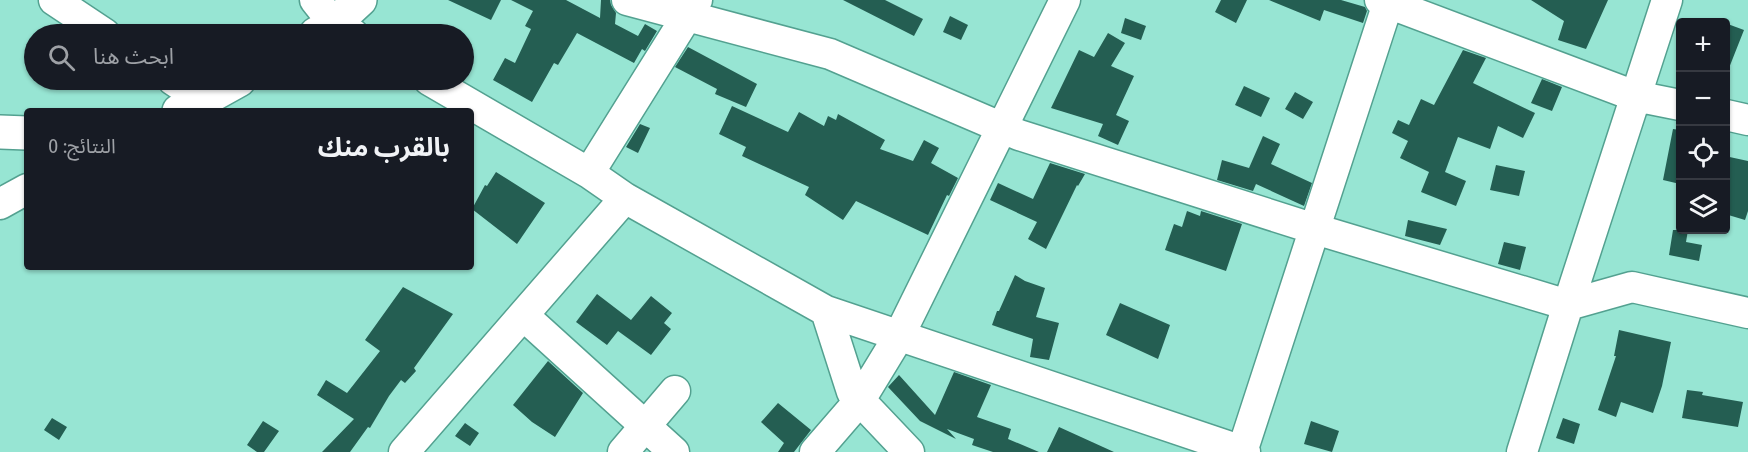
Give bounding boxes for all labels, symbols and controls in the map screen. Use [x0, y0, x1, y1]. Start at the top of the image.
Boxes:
map controls [1676, 18, 1730, 234]
button: + [1676, 18, 1730, 72]
search box [24, 24, 474, 90]
icon: search [45, 41, 78, 74]
text: ابحث هنا [93, 43, 174, 70]
button: − [1676, 72, 1730, 126]
button: locate [1676, 126, 1730, 180]
text: بالقرب منك [318, 132, 450, 163]
text: النتائج: 0 [48, 134, 116, 158]
button: layers [1676, 180, 1730, 234]

